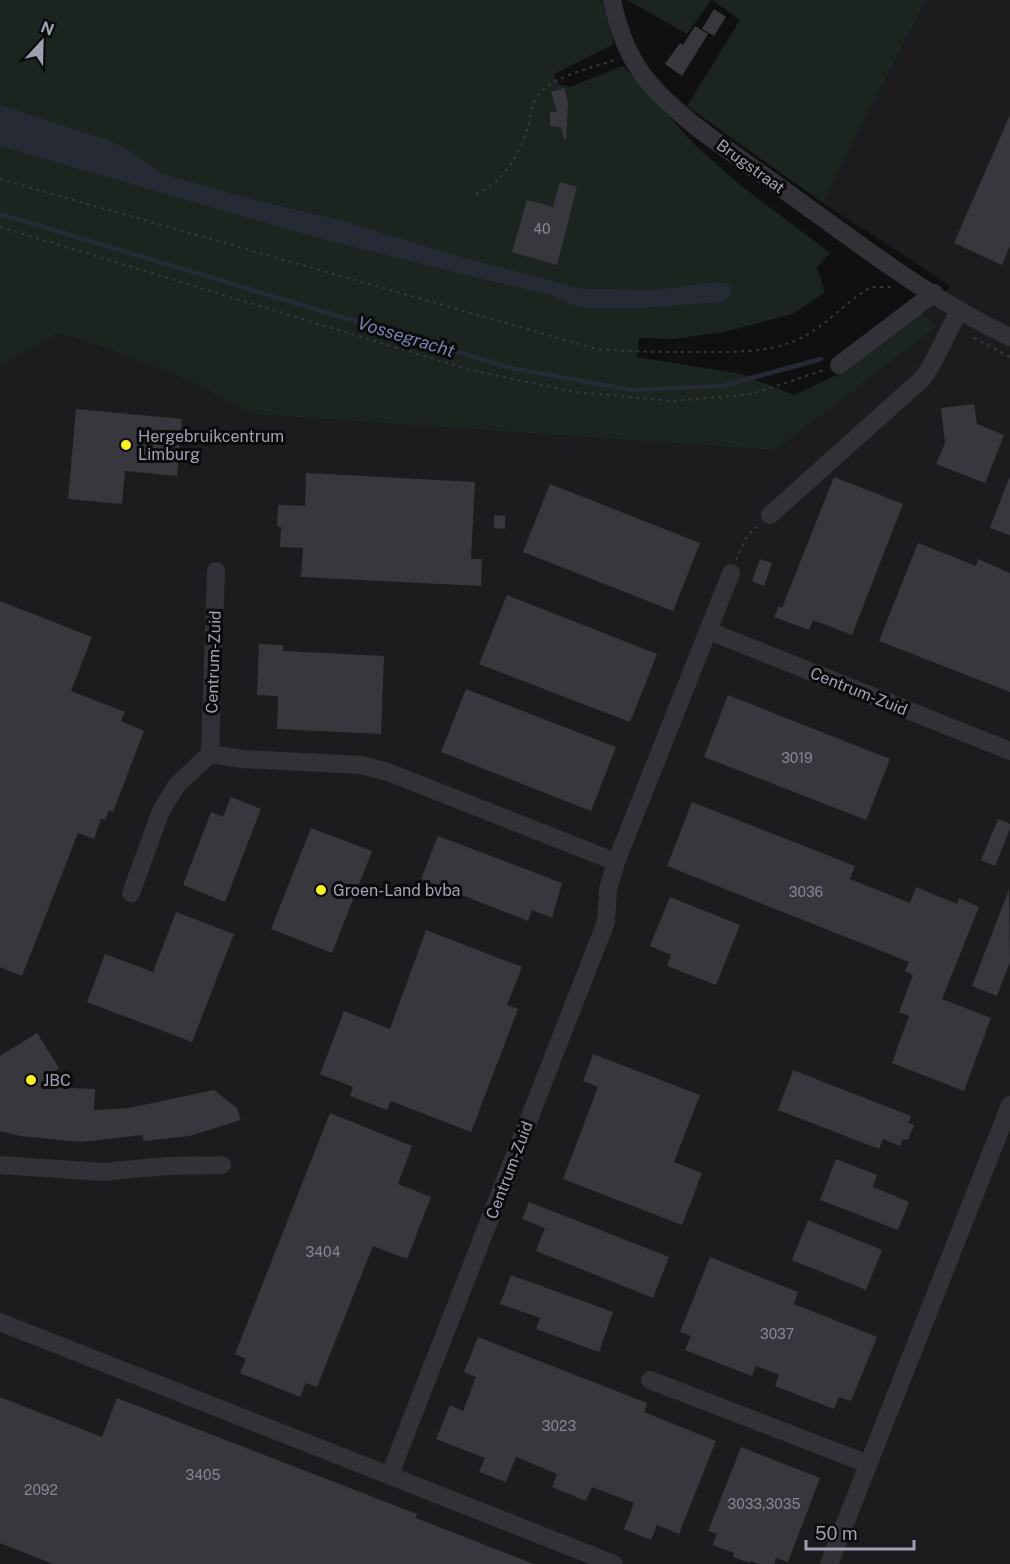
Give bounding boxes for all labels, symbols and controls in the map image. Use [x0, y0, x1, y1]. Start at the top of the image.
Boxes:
north arrow [12, 12, 72, 72]
text: N [38, 17, 57, 40]
street label: Brugstraat [713, 135, 788, 197]
house number: 40 [533, 221, 551, 237]
water label: Vossegracht [355, 312, 457, 361]
place label: Hergebruikcentrum Limburg [138, 427, 284, 464]
marker: Hergebruikcentrum Limburg [119, 438, 133, 452]
street label: Centrum-Zuid [202, 610, 225, 714]
street label: Centrum-Zuid [807, 663, 910, 720]
house number: 3019 [781, 750, 813, 766]
place label: Groen-Land bvba [333, 881, 460, 900]
marker: Groen-Land bvba [314, 883, 328, 897]
house number: 3036 [789, 884, 824, 900]
place label: JBC [43, 1071, 71, 1090]
marker: JBC [24, 1073, 38, 1087]
street label: Centrum-Zuid [482, 1119, 537, 1222]
house number: 3404 [306, 1244, 341, 1260]
house number: 3037 [760, 1326, 794, 1342]
house number: 3023 [542, 1418, 576, 1434]
house number: 3405 [185, 1467, 221, 1483]
house number: 2092 [24, 1482, 58, 1498]
house number: 3033,3035 [727, 1496, 801, 1512]
scale bar [806, 1513, 914, 1551]
text: 50 m [815, 1523, 858, 1544]

